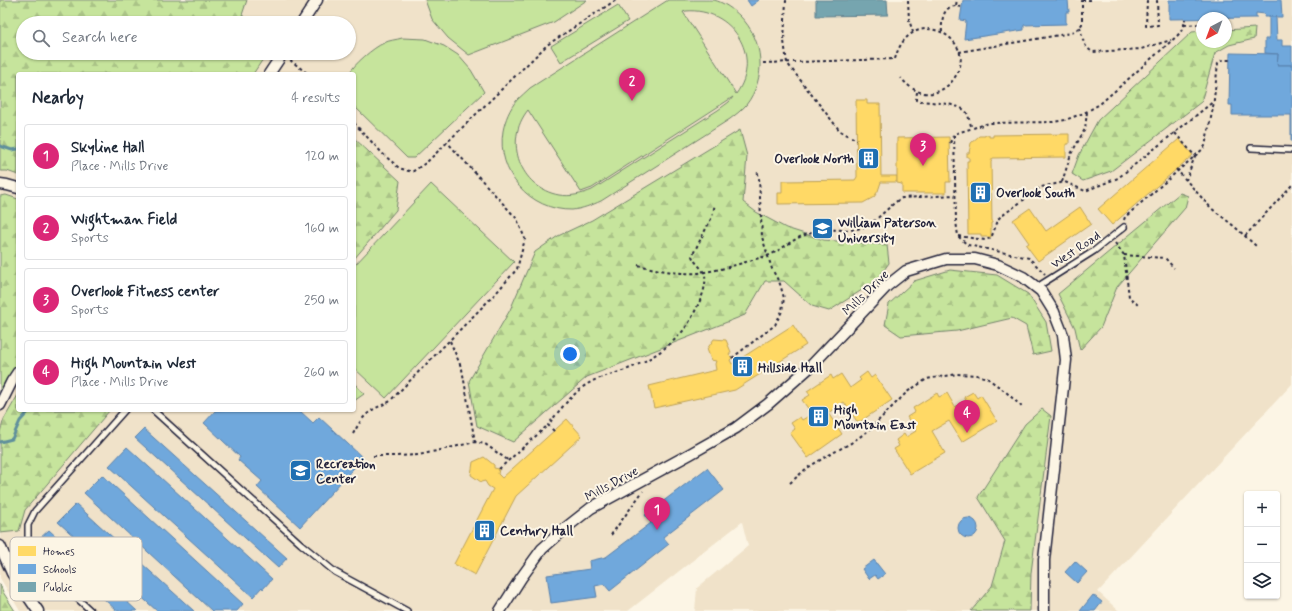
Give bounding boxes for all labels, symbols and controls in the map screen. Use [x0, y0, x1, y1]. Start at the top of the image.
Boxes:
north arrow [1196, 12, 1232, 48]
search box [16, 16, 356, 60]
icon: search [30, 27, 52, 49]
text: Search here [62, 28, 138, 48]
pin: 2 [619, 68, 645, 101]
text: Nearby [32, 87, 84, 109]
text: 4 results [291, 90, 340, 107]
pin: 3 [910, 133, 936, 166]
text: Skyline Hall [71, 138, 145, 158]
building icon: Overlook North [856, 145, 882, 171]
text: 1 [43, 148, 49, 165]
text: 120 m [305, 148, 339, 165]
place label: Overlook North [774, 151, 854, 168]
text: Place · Mills Drive [71, 158, 168, 175]
building icon: Overlook South [967, 179, 993, 205]
place label: Overlook South [996, 185, 1075, 202]
text: Wightman Field [71, 210, 177, 230]
place label: William Paterson University [837, 215, 937, 247]
school or university icon: William Paterson University [810, 216, 836, 242]
text: 2 [43, 220, 49, 237]
text: 160 m [304, 220, 339, 237]
street label: West Road [1048, 227, 1104, 273]
text: Sports [71, 230, 109, 247]
street label: Mills Drive [839, 266, 893, 320]
text: Overlook Fitness center [71, 282, 220, 302]
text: 3 [43, 292, 49, 309]
text: 250 m [304, 292, 339, 309]
text: Sports [71, 302, 109, 319]
your location [560, 344, 580, 364]
text: High Mountain West [71, 354, 196, 374]
building icon: Hillside Hall [730, 354, 756, 380]
place label: Hillside Hall [758, 360, 823, 377]
text: 4 [42, 364, 50, 381]
text: 260 m [304, 364, 339, 381]
text: Place · Mills Drive [71, 374, 168, 391]
pin: 4 [954, 400, 980, 433]
place label: High Mountain East [834, 402, 917, 434]
building icon: High Mountain East [806, 403, 832, 429]
place label: Recreation Center [316, 456, 376, 488]
school or university icon: Recreation Center [288, 457, 314, 483]
street label: Mills Drive [582, 463, 642, 506]
map controls [1244, 491, 1280, 599]
button: + [1244, 491, 1280, 527]
pin: 1 [644, 497, 670, 530]
building icon: Century Hall [472, 517, 498, 543]
place label: Century Hall [500, 523, 574, 540]
button: − [1244, 527, 1280, 563]
legend [10, 537, 142, 601]
text: Homes [43, 545, 75, 559]
text: Schools [43, 563, 77, 577]
button: layers [1244, 563, 1280, 599]
text: Public [43, 581, 73, 595]

